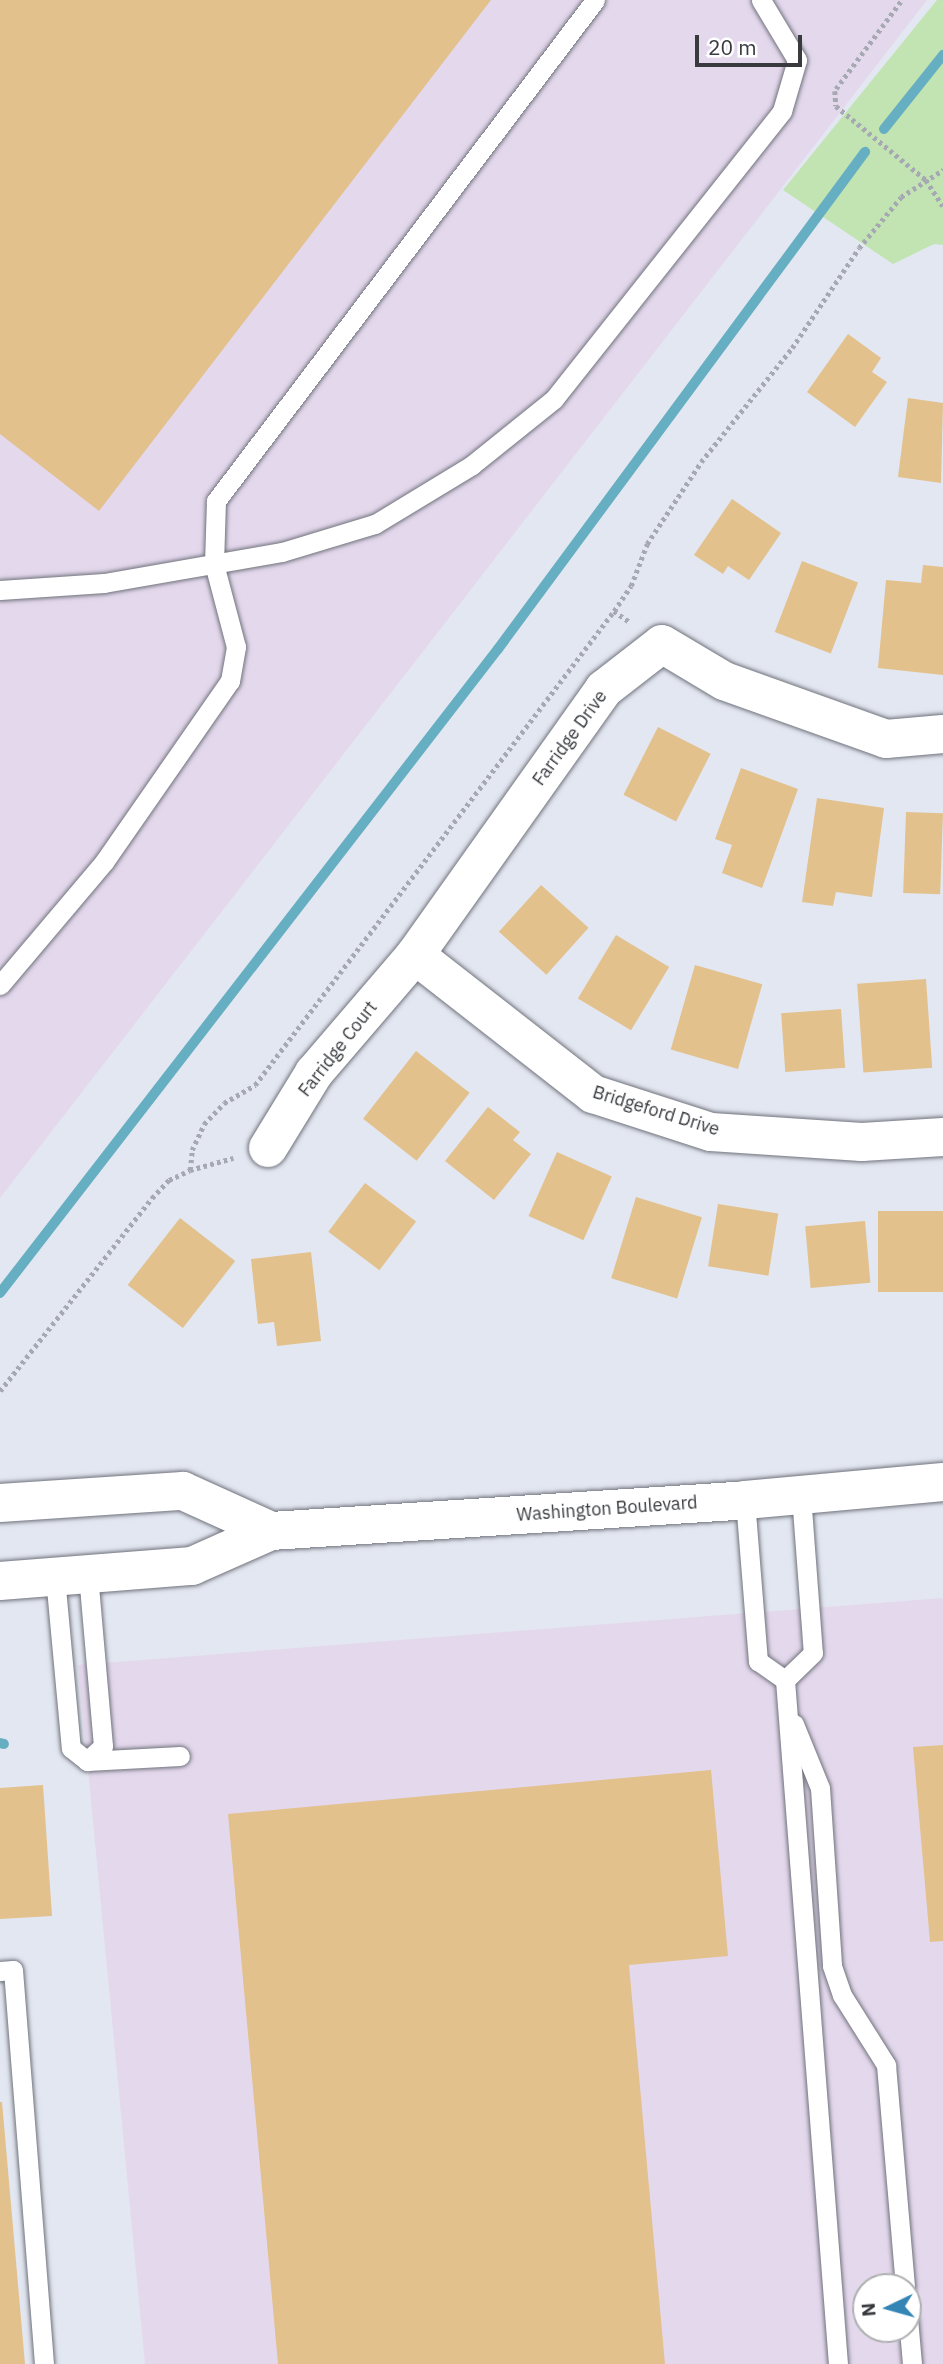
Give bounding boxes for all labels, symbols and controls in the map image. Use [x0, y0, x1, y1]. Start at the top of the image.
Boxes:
scale bar [698, 21, 805, 65]
text: 20 m [708, 33, 757, 61]
street label: Farridge Drive [528, 686, 612, 790]
street label: Farridge Court [294, 997, 382, 1101]
street label: Bridgeford Drive [590, 1081, 722, 1141]
street label: Washington Boulevard [516, 1492, 698, 1526]
north arrow [852, 2273, 922, 2343]
text: N [856, 2302, 881, 2318]

